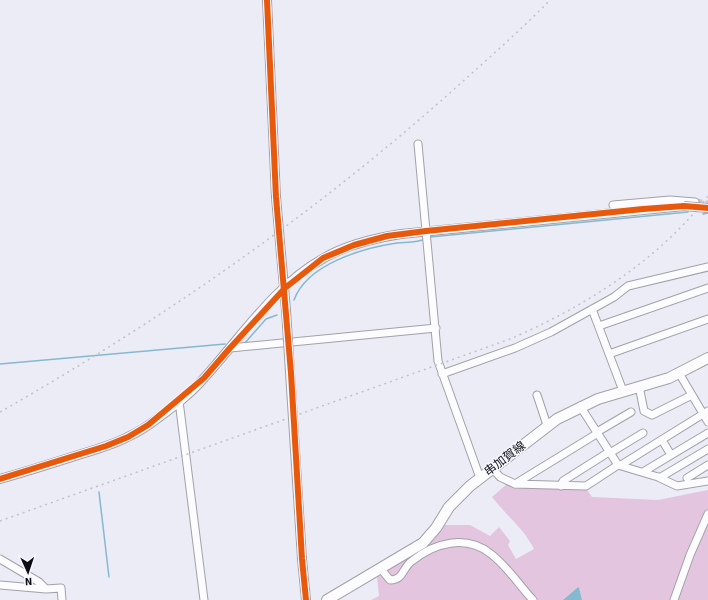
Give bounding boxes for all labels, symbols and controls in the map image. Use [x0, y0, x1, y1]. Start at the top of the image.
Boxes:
street label: 串加賀線 [481, 438, 529, 480]
north arrow [8, 552, 48, 592]
text: N [24, 574, 33, 589]

